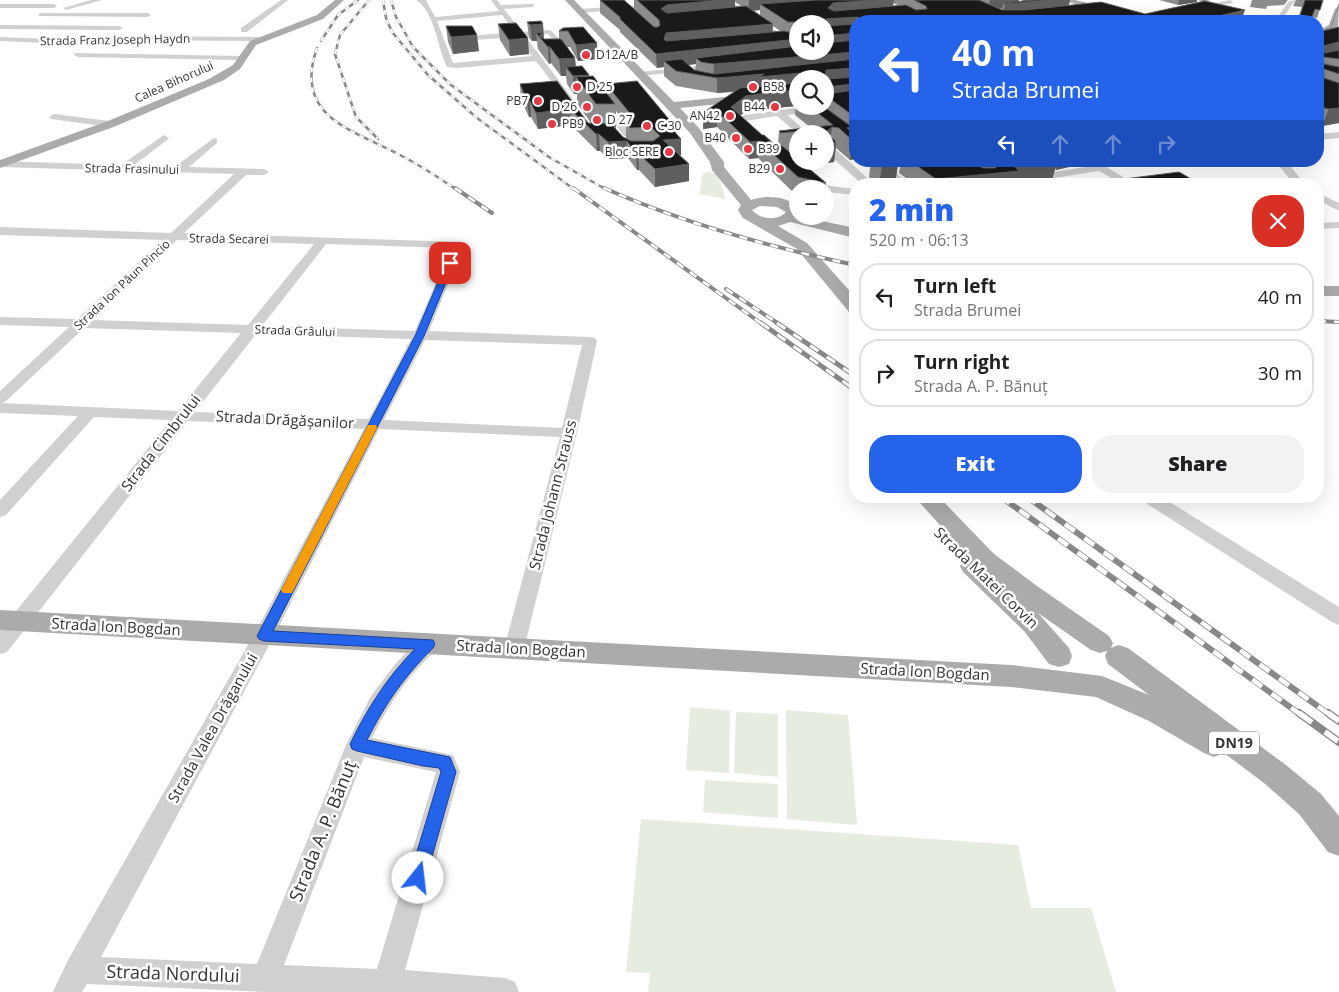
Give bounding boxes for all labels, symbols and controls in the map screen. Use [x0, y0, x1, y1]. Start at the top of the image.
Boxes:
map controls [789, 15, 834, 225]
button: sound [789, 15, 834, 60]
text: 40 m [952, 29, 1035, 76]
street label: Strada Franz Joseph Haydn [40, 30, 190, 49]
icon: left [869, 35, 934, 100]
place label: D12A/B [596, 46, 638, 63]
marker: D12A/B [580, 49, 592, 61]
street label: Calea Bihorului [132, 57, 216, 107]
button: search [789, 70, 834, 115]
text: Strada Brumei [952, 74, 1100, 104]
place label: D 25 [587, 78, 613, 95]
place label: B58 [763, 78, 785, 95]
marker: D 25 [571, 81, 583, 93]
marker: B58 [747, 81, 759, 93]
place label: PB7 [506, 92, 528, 109]
marker: PB7 [532, 95, 544, 107]
place label: D 26 [551, 98, 577, 115]
place label: B44 [744, 98, 765, 115]
marker: D 26 [581, 101, 593, 113]
marker: B44 [769, 101, 781, 113]
place label: AN42 [690, 107, 720, 124]
marker: AN42 [724, 110, 736, 122]
place label: D 27 [607, 111, 633, 128]
marker: D 27 [591, 114, 603, 126]
place label: PB9 [562, 115, 584, 132]
place label: C 30 [657, 117, 682, 134]
marker: PB9 [546, 118, 558, 130]
marker: C 30 [641, 120, 653, 132]
button: + [789, 125, 834, 170]
place label: B40 [705, 129, 726, 146]
icon: left [993, 130, 1021, 158]
icon: ahead [1046, 130, 1074, 158]
icon: ahead [1099, 130, 1127, 158]
icon: right [1152, 130, 1180, 158]
marker: B40 [730, 132, 742, 144]
place label: B39 [758, 140, 780, 157]
place label: Bloc SERE [605, 143, 659, 160]
marker: B39 [742, 143, 754, 155]
marker: Bloc SERE [663, 146, 675, 158]
street label: Strada Frasinului [85, 159, 179, 178]
place label: B29 [749, 160, 770, 177]
marker: B29 [774, 163, 786, 175]
button: − [789, 180, 834, 225]
text: 2 min [869, 189, 954, 230]
button: close [1252, 195, 1304, 247]
street label: Strada Secarei [189, 229, 269, 248]
text: 520 m · 06:13 [869, 229, 969, 251]
street label: Strada Ion Păun Pincio [70, 235, 174, 334]
pin [429, 242, 471, 284]
icon: arrive [436, 249, 464, 277]
text: Turn left [914, 273, 996, 299]
icon: left [871, 283, 899, 311]
text: 40 m [1258, 284, 1302, 310]
text: Strada Brumei [914, 299, 1021, 321]
street label: Strada Grâului [254, 321, 336, 340]
text: Turn right [914, 349, 1009, 375]
icon: right [871, 359, 899, 387]
text: 30 m [1258, 360, 1302, 386]
text: Strada A. P. Bănuț [914, 375, 1048, 397]
street label: Strada Cimbrului [116, 390, 204, 495]
street label: Strada Drăgășanilor [215, 405, 355, 433]
street label: Strada Johann Strauss [524, 418, 580, 572]
button: Exit [869, 435, 1082, 493]
button: Share [1092, 435, 1304, 493]
street label: Strada Matei Corvin [930, 522, 1043, 632]
street label: Strada Ion Bogdan [51, 613, 181, 639]
street label: Strada Ion Bogdan [456, 635, 586, 661]
street label: Strada Valea Drăganului [163, 649, 262, 806]
street label: Strada Ion Bogdan [860, 658, 990, 684]
road number: DN19 [1209, 731, 1259, 754]
street label: Strada A. P. Bănuț [283, 756, 361, 905]
position arrow [391, 851, 443, 903]
street label: Strada Nordului [106, 959, 240, 987]

